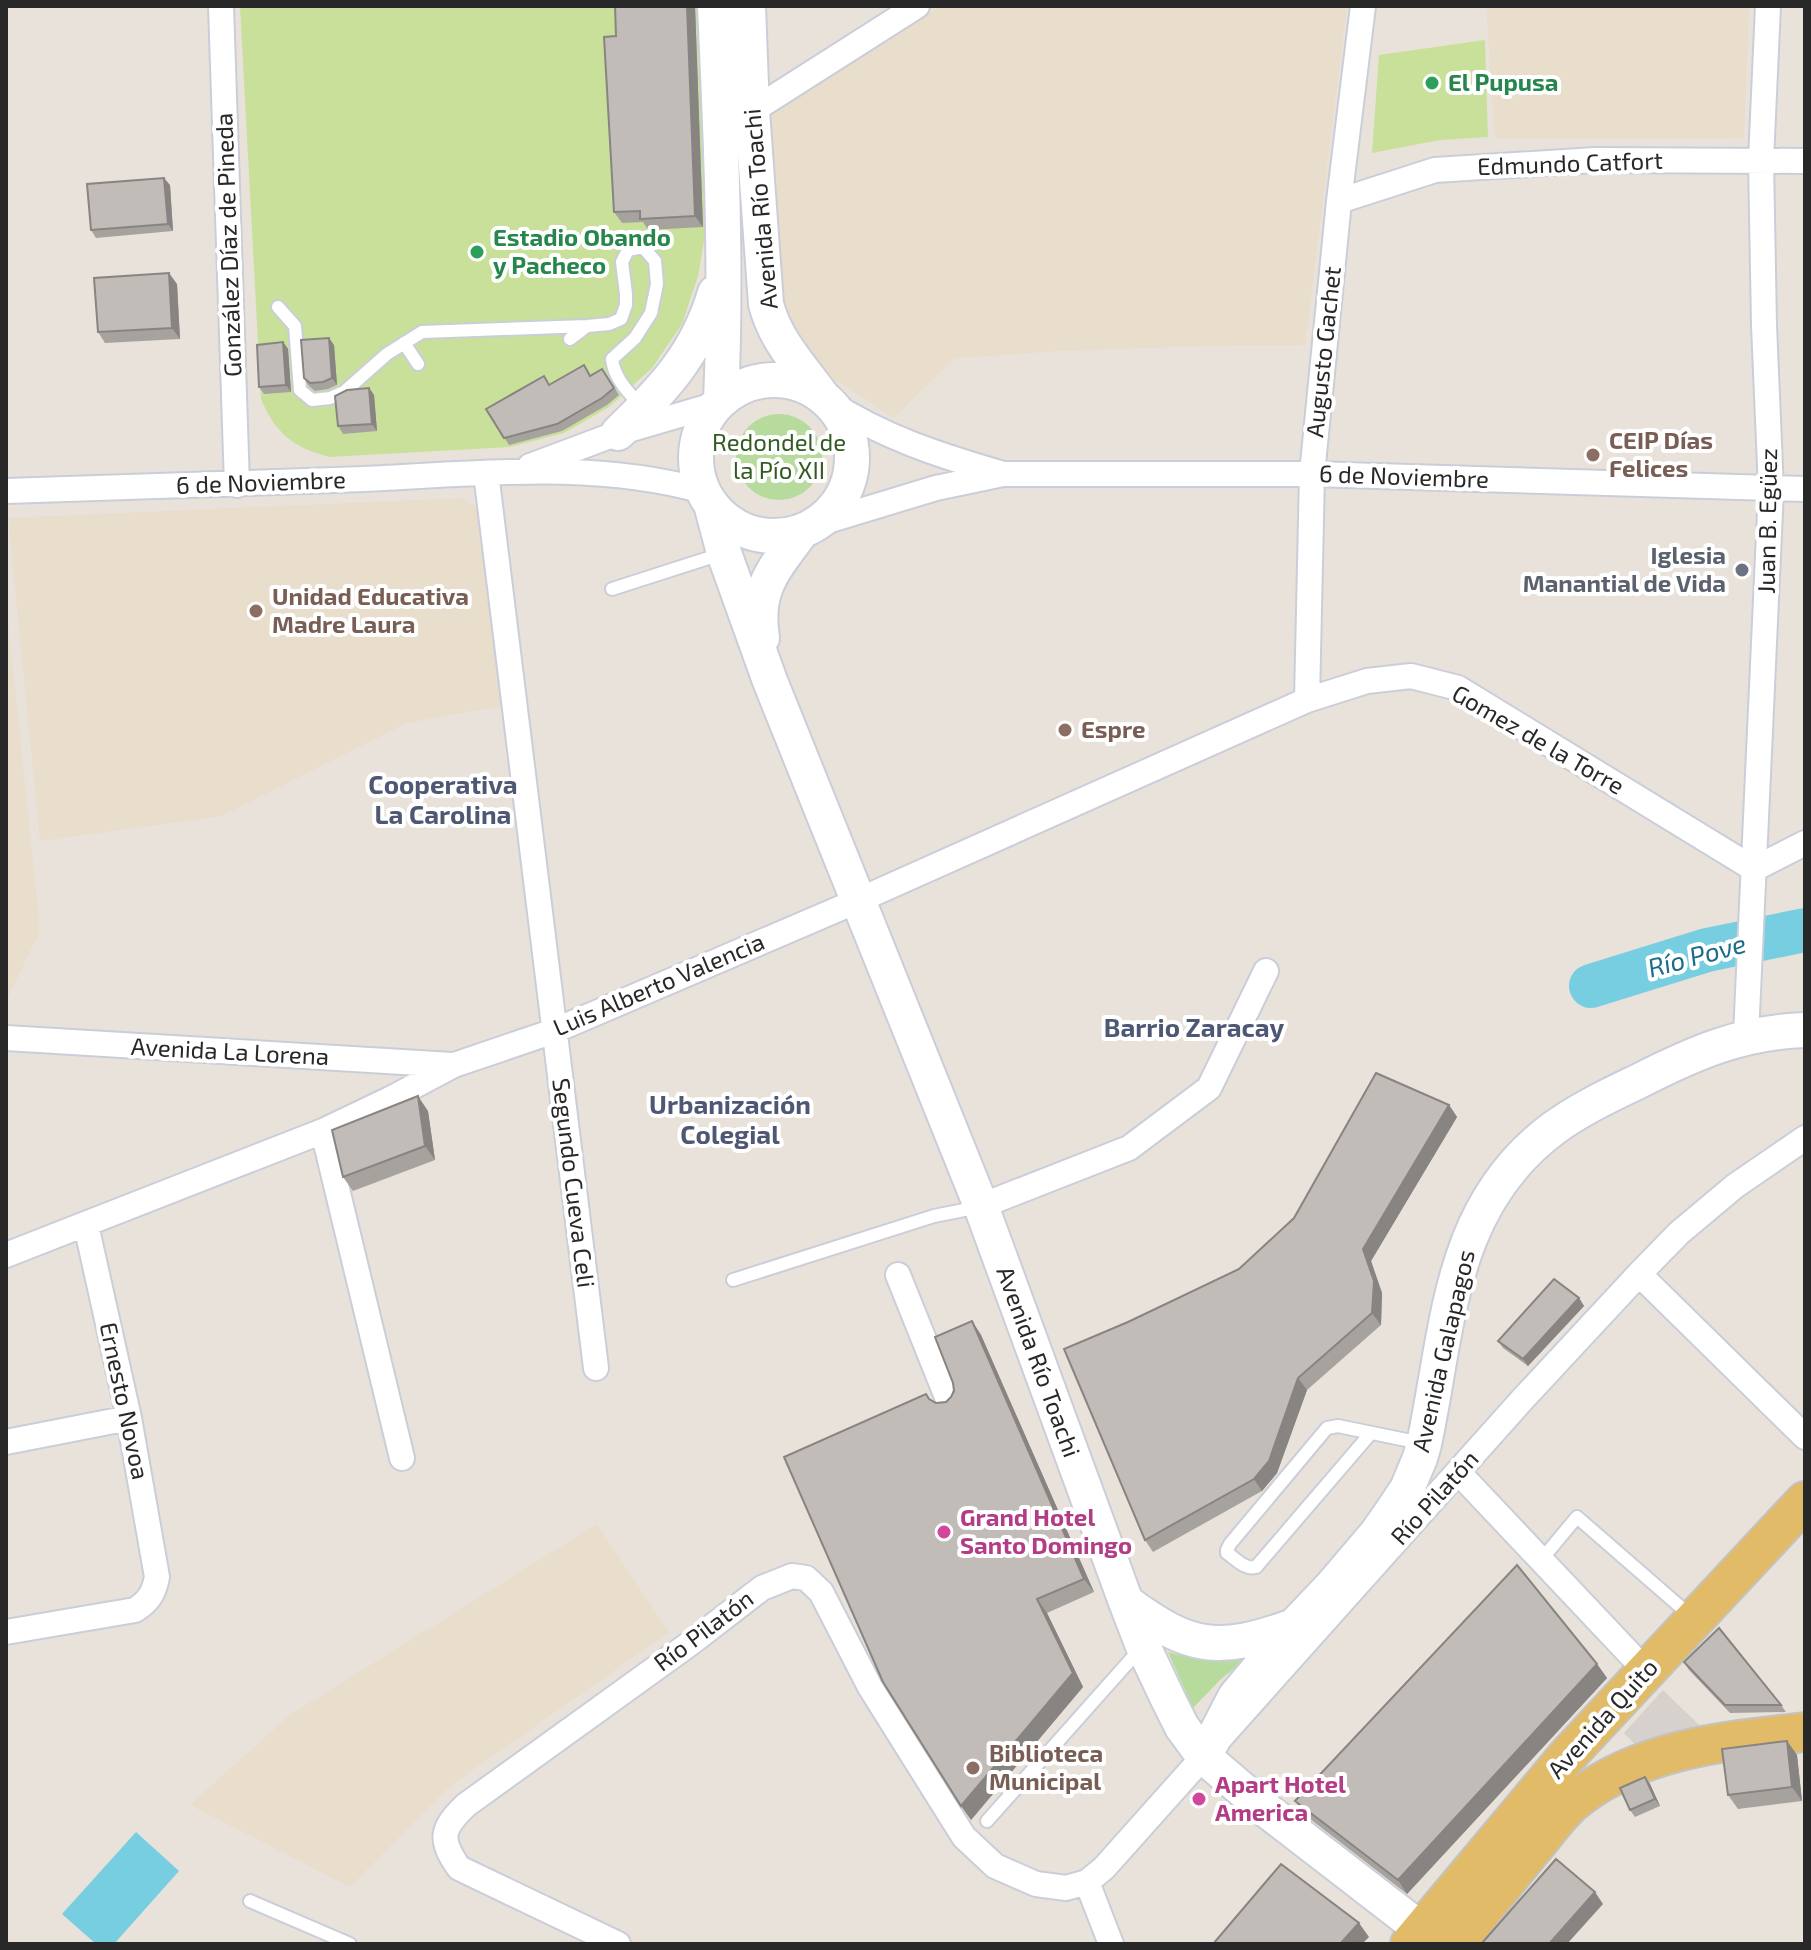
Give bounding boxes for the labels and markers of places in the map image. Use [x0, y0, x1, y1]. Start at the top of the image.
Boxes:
place label: El Pupusa [1448, 67, 1559, 96]
marker: El Pupusa [1423, 74, 1441, 92]
place label: Estadio Obando y Pacheco [493, 222, 671, 279]
marker: Estadio Obando y Pacheco [468, 243, 486, 261]
place label: CEIP Días Felices [1609, 425, 1713, 482]
marker: CEIP Días Felices [1584, 446, 1602, 464]
place label: Iglesia Manantial de Vida [1523, 540, 1726, 597]
marker: Iglesia Manantial de Vida [1733, 561, 1751, 579]
place label: Unidad Educativa Madre Laura [272, 581, 469, 638]
marker: Unidad Educativa Madre Laura [247, 602, 265, 620]
place label: Espre [1081, 714, 1146, 743]
marker: Espre [1056, 721, 1074, 739]
place label: Grand Hotel Santo Domingo [960, 1502, 1132, 1559]
marker: Grand Hotel Santo Domingo [935, 1523, 953, 1541]
place label: Biblioteca Municipal [989, 1738, 1103, 1795]
marker: Biblioteca Municipal [964, 1759, 982, 1777]
place label: Apart Hotel America [1215, 1769, 1346, 1826]
marker: Apart Hotel America [1190, 1790, 1208, 1808]

